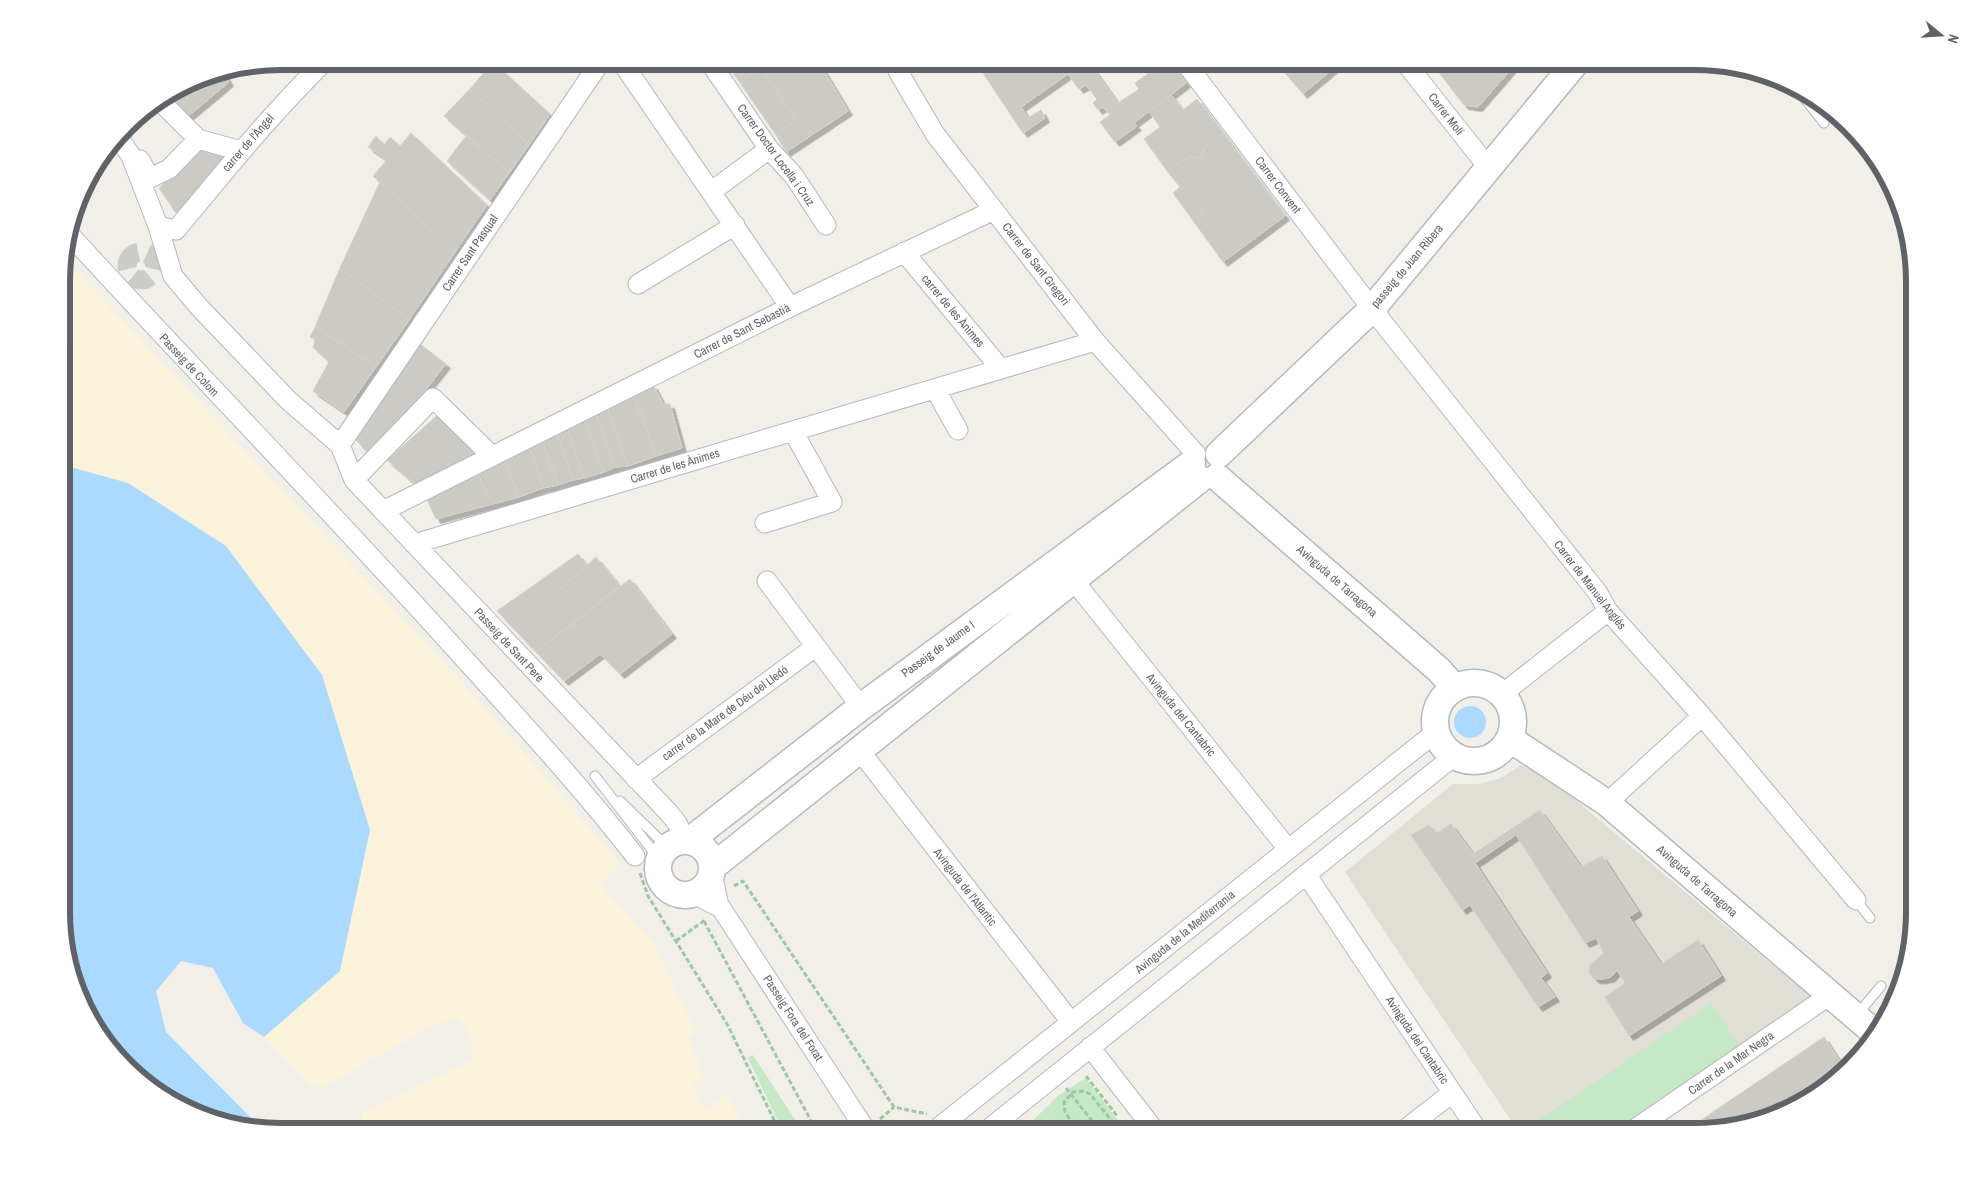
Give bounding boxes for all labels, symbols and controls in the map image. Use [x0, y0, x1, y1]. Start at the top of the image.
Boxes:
north arrow [1916, 10, 1966, 60]
text: N [1944, 32, 1963, 46]
street label: Carrer Molí [1425, 90, 1468, 139]
street label: Carrer Doctor Locella i Cruz [734, 101, 819, 209]
street label: carrer de l'Àngel [219, 111, 277, 175]
street label: Carrer Convent [1251, 153, 1305, 217]
street label: Carrer Sant Pasqual [438, 212, 502, 294]
street label: Carrer de Sant Gregori [999, 219, 1073, 309]
street label: passeig de Juan Ribera [1367, 220, 1447, 311]
street label: carrer de les Ànimes [918, 271, 988, 351]
street label: Carrer de Sant Sebastià [691, 300, 793, 362]
street label: Passeig de Colom [156, 330, 222, 400]
street label: Carrer de les Ànimes [628, 445, 722, 487]
street label: Carrer de Manuel Anglés [1550, 537, 1630, 633]
street label: Avinguda de Tarragona [1292, 541, 1381, 621]
street label: Passeig de Sant Pere [470, 605, 548, 685]
street label: Passeig de Jaume I [898, 617, 978, 681]
street label: carrer de la Mare de Déu del Lledó [659, 662, 791, 764]
street label: Avinguda del Cantabric [1142, 669, 1220, 760]
street label: Avinguda de Tarragona [1652, 841, 1741, 921]
street label: Avinguda de l'Atlantic [929, 844, 1001, 929]
street label: Avinguda de la Mediterrania [1131, 886, 1239, 978]
street label: Passeig Fora del Forat [759, 972, 827, 1064]
street label: Avinguda del Cantabric [1381, 992, 1452, 1087]
street label: Carrer de la Mar Negra [1685, 1027, 1777, 1099]

